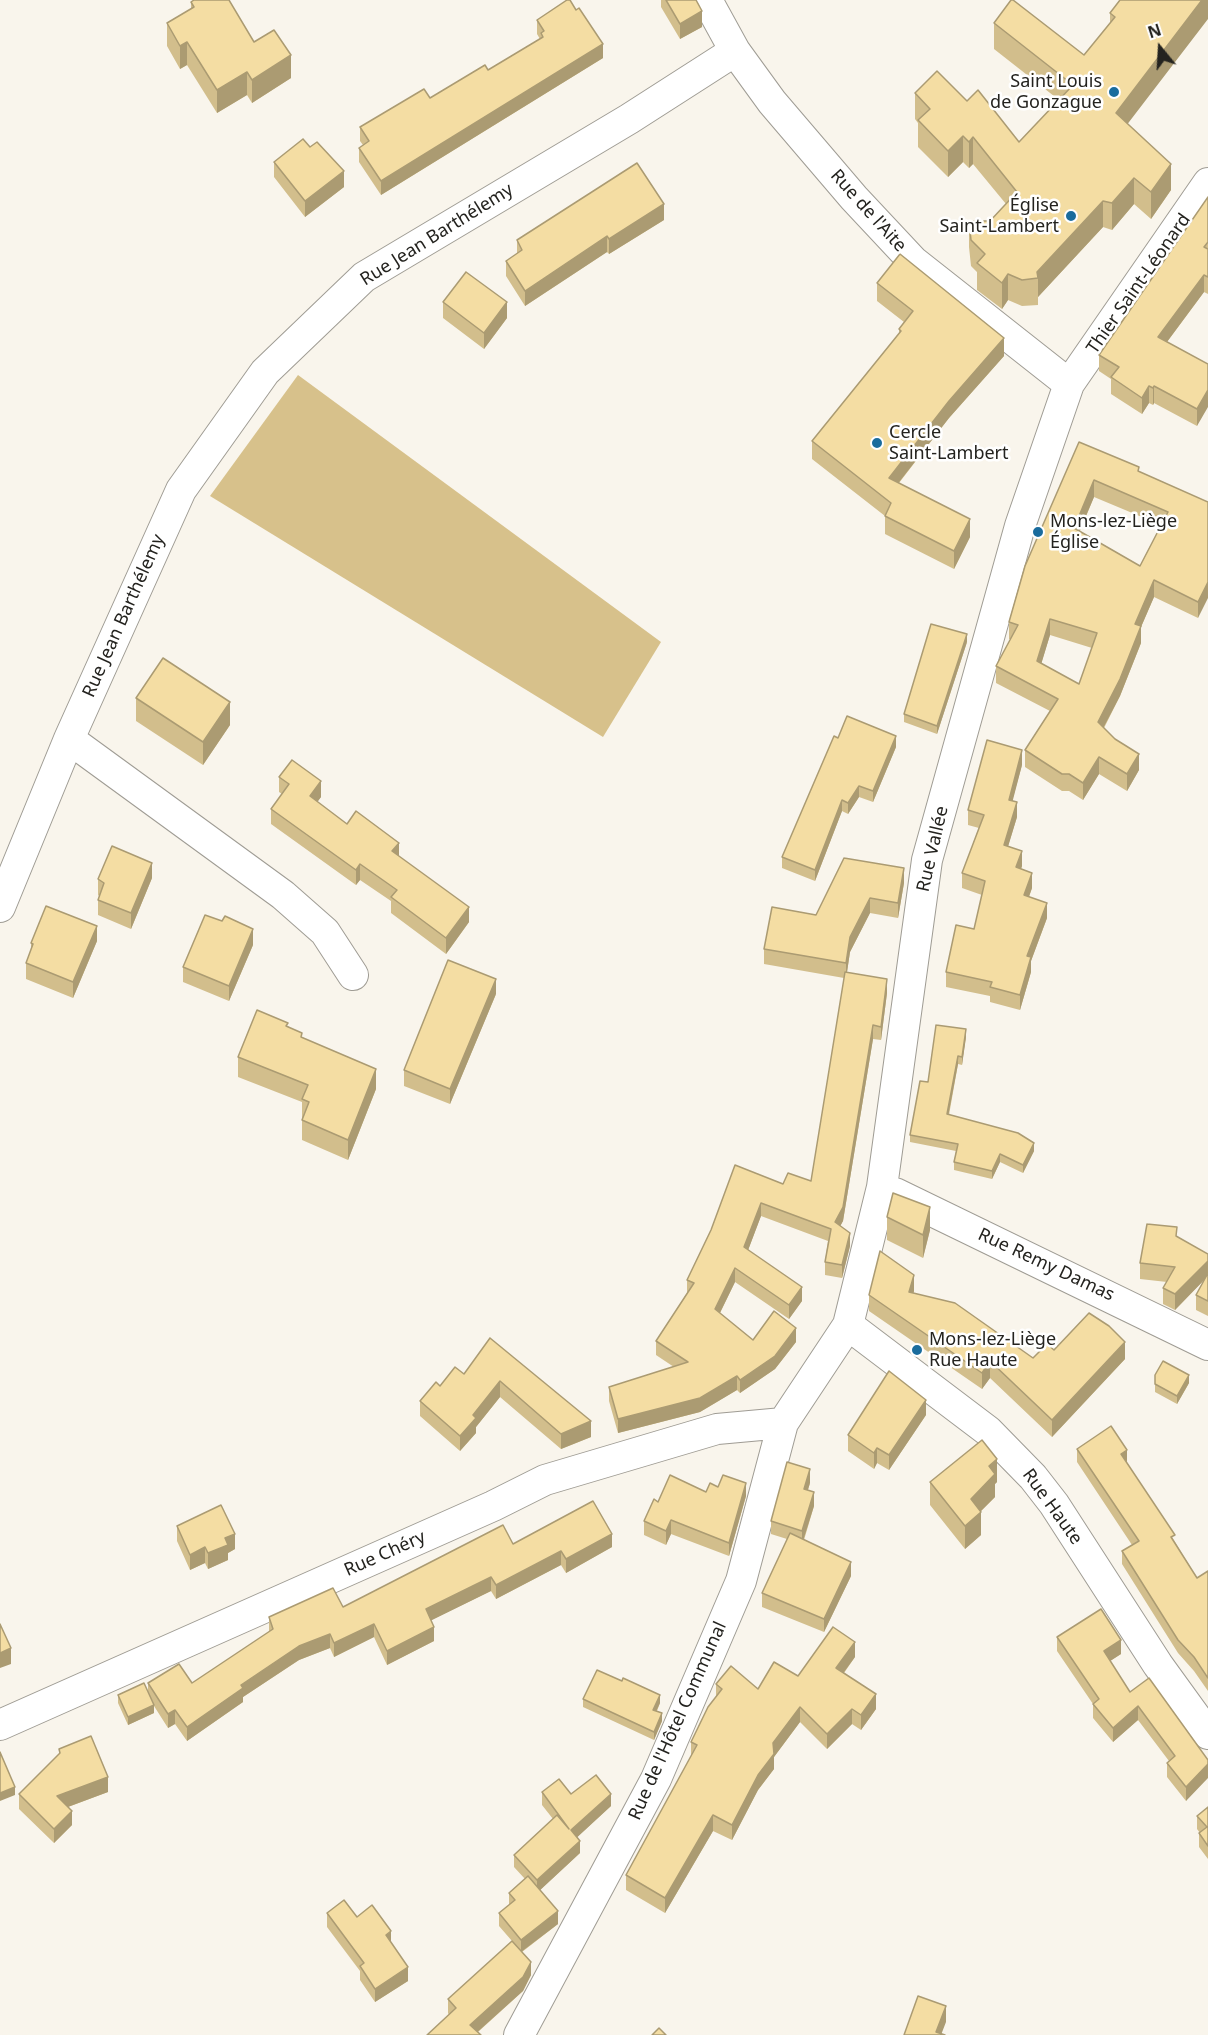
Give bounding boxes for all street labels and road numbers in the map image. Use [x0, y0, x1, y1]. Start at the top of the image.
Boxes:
street label: Rue de l'Aite [825, 165, 911, 257]
street label: Rue Jean Barthélemy [357, 179, 517, 291]
street label: Thier Saint-Léonard [1083, 210, 1195, 358]
street label: Rue Jean Barthélemy [78, 531, 170, 701]
street label: Rue Vallée [913, 804, 953, 894]
street label: Rue Remy Damas [974, 1224, 1118, 1306]
street label: Rue Haute [1017, 1465, 1087, 1549]
street label: Rue Chéry [341, 1527, 429, 1581]
street label: Rue de l'Hôtel Communal [624, 1618, 732, 1824]

